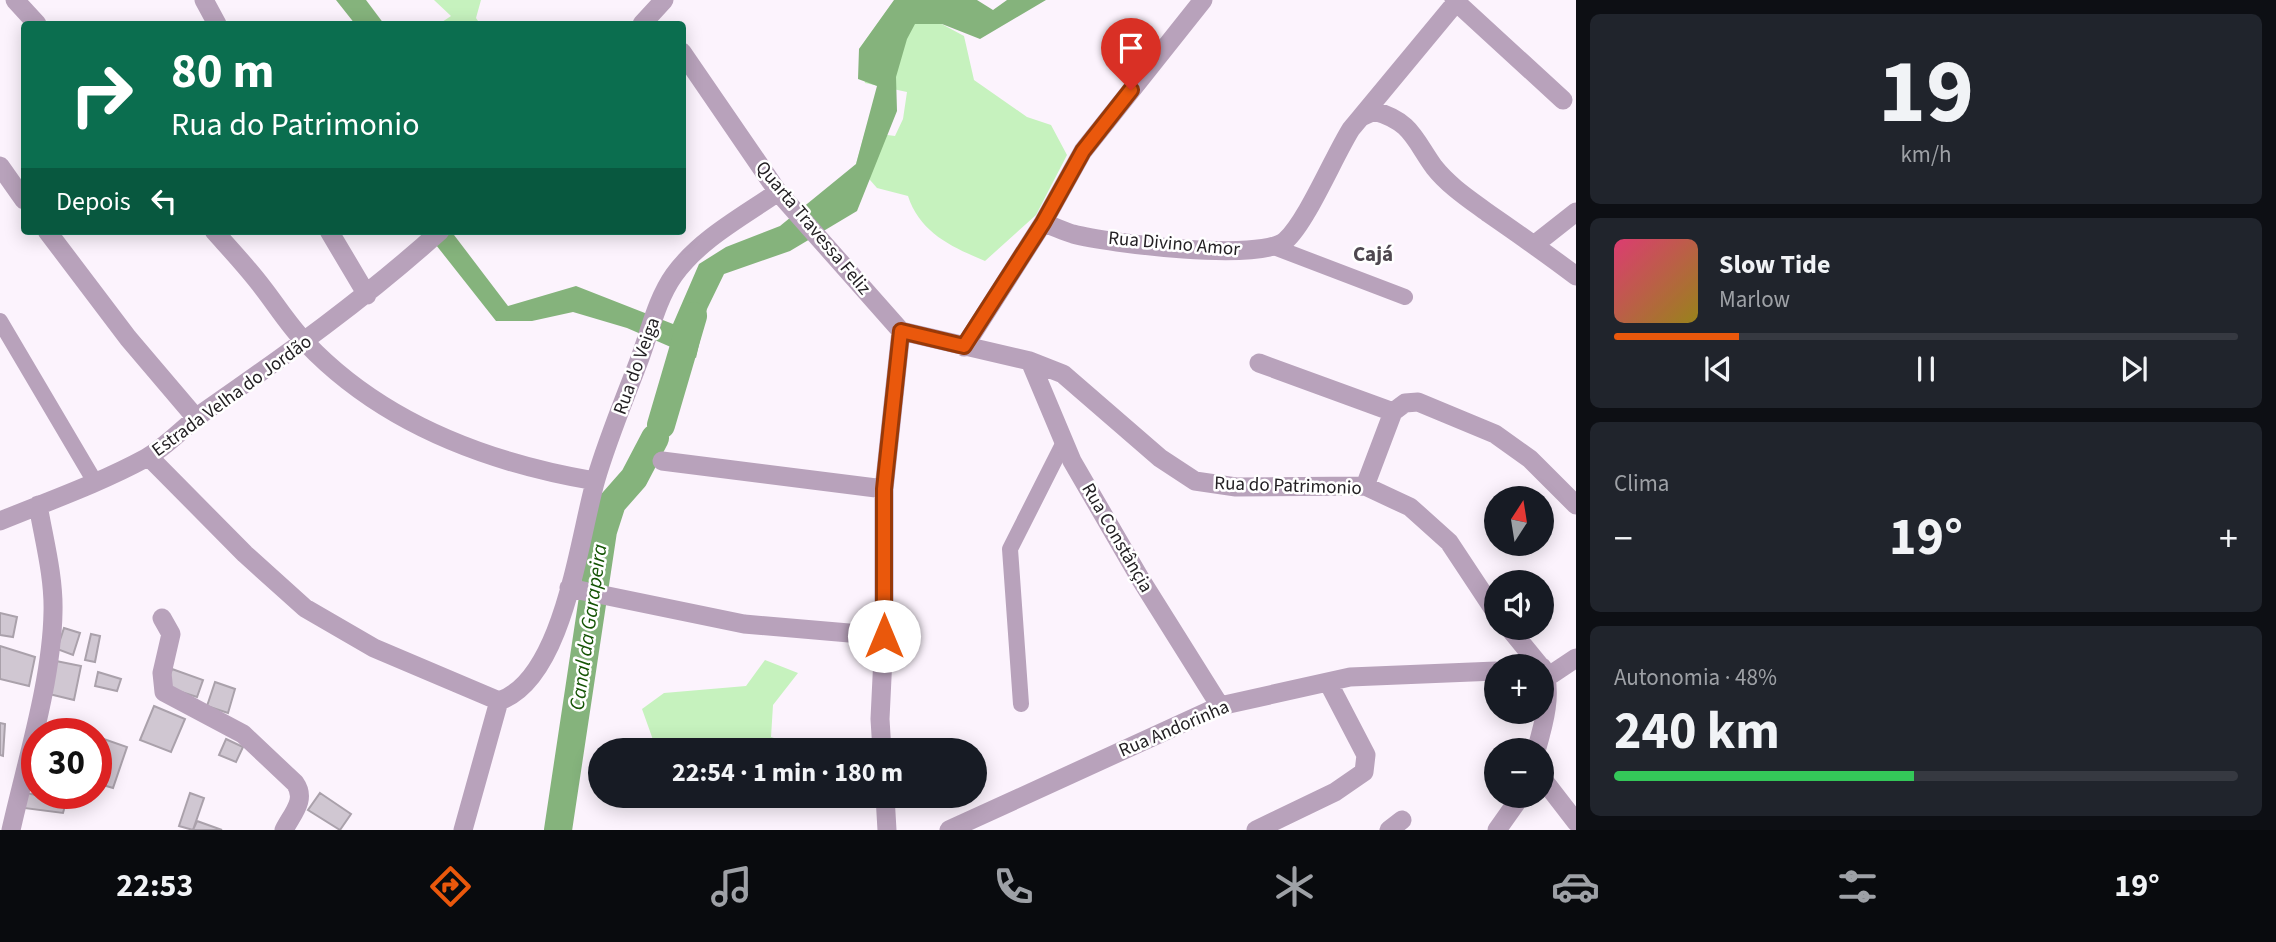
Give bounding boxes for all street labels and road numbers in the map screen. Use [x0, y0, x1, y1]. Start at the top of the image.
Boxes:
street label: Quarta Travessa Feliz [749, 155, 877, 301]
street label: Rua Divino Amor [1107, 225, 1241, 263]
street label: Rua do Veiga [607, 314, 667, 418]
street label: Estrada Velha do Jordão [146, 329, 318, 463]
street label: Rua do Patrimonio [1214, 470, 1362, 502]
street label: Rua Constânçia [1075, 478, 1159, 598]
street label: Rua Andorinha [1115, 694, 1233, 764]

